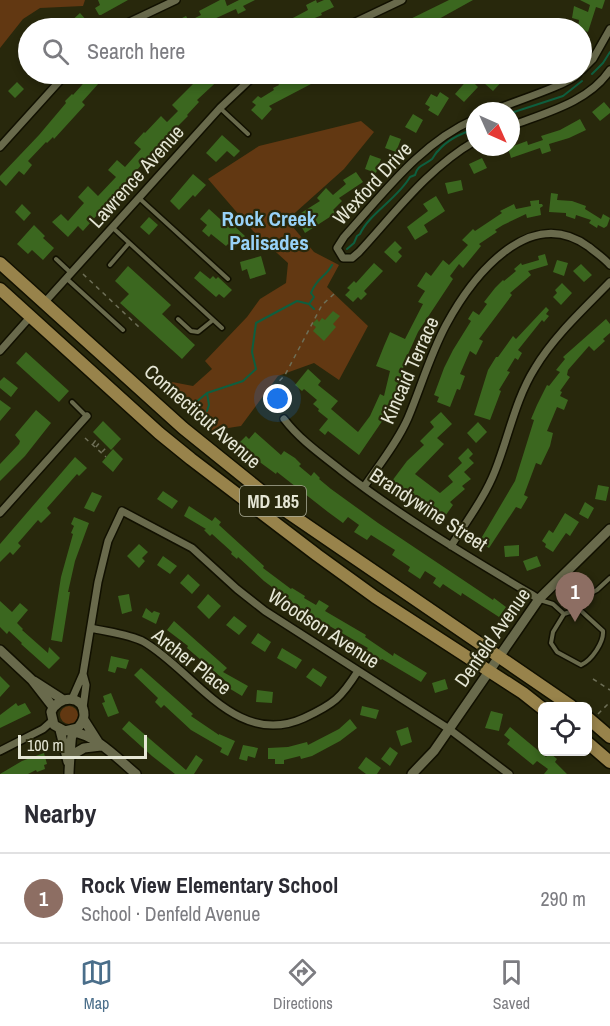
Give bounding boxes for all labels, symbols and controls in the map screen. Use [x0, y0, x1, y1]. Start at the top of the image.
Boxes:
search box [18, 18, 592, 84]
icon: search [39, 35, 72, 68]
text: Search here [87, 36, 185, 66]
north arrow [466, 102, 520, 156]
street label: Lawrence Avenue [82, 119, 190, 233]
street label: Wexford Drive [326, 136, 418, 230]
district label: Rock Creek Palisades [222, 204, 317, 257]
street label: Kincaid Terrace [373, 312, 445, 428]
street label: Connecticut Avenue [139, 358, 267, 474]
your location [263, 384, 292, 413]
street label: Brandywine Street [365, 461, 493, 557]
road number: MD 185 [240, 486, 306, 516]
pin: 1 [556, 572, 594, 622]
street label: Woodson Avenue [263, 582, 385, 674]
street label: Denfeld Avenue [448, 582, 536, 692]
street label: Archer Place [146, 621, 237, 701]
map controls [538, 702, 592, 756]
button: locate [538, 702, 592, 756]
scale bar [18, 732, 147, 760]
text: 100 m [27, 734, 63, 756]
text: Nearby [24, 796, 96, 831]
text: Rock View Elementary School [81, 870, 338, 900]
text: 1 [39, 885, 48, 912]
text: 290 m [540, 885, 586, 912]
text: School · Denfeld Avenue [81, 900, 260, 927]
tab: Map [80, 956, 113, 1014]
tab: Directions [273, 956, 333, 1014]
tab: Saved [493, 956, 530, 1014]

